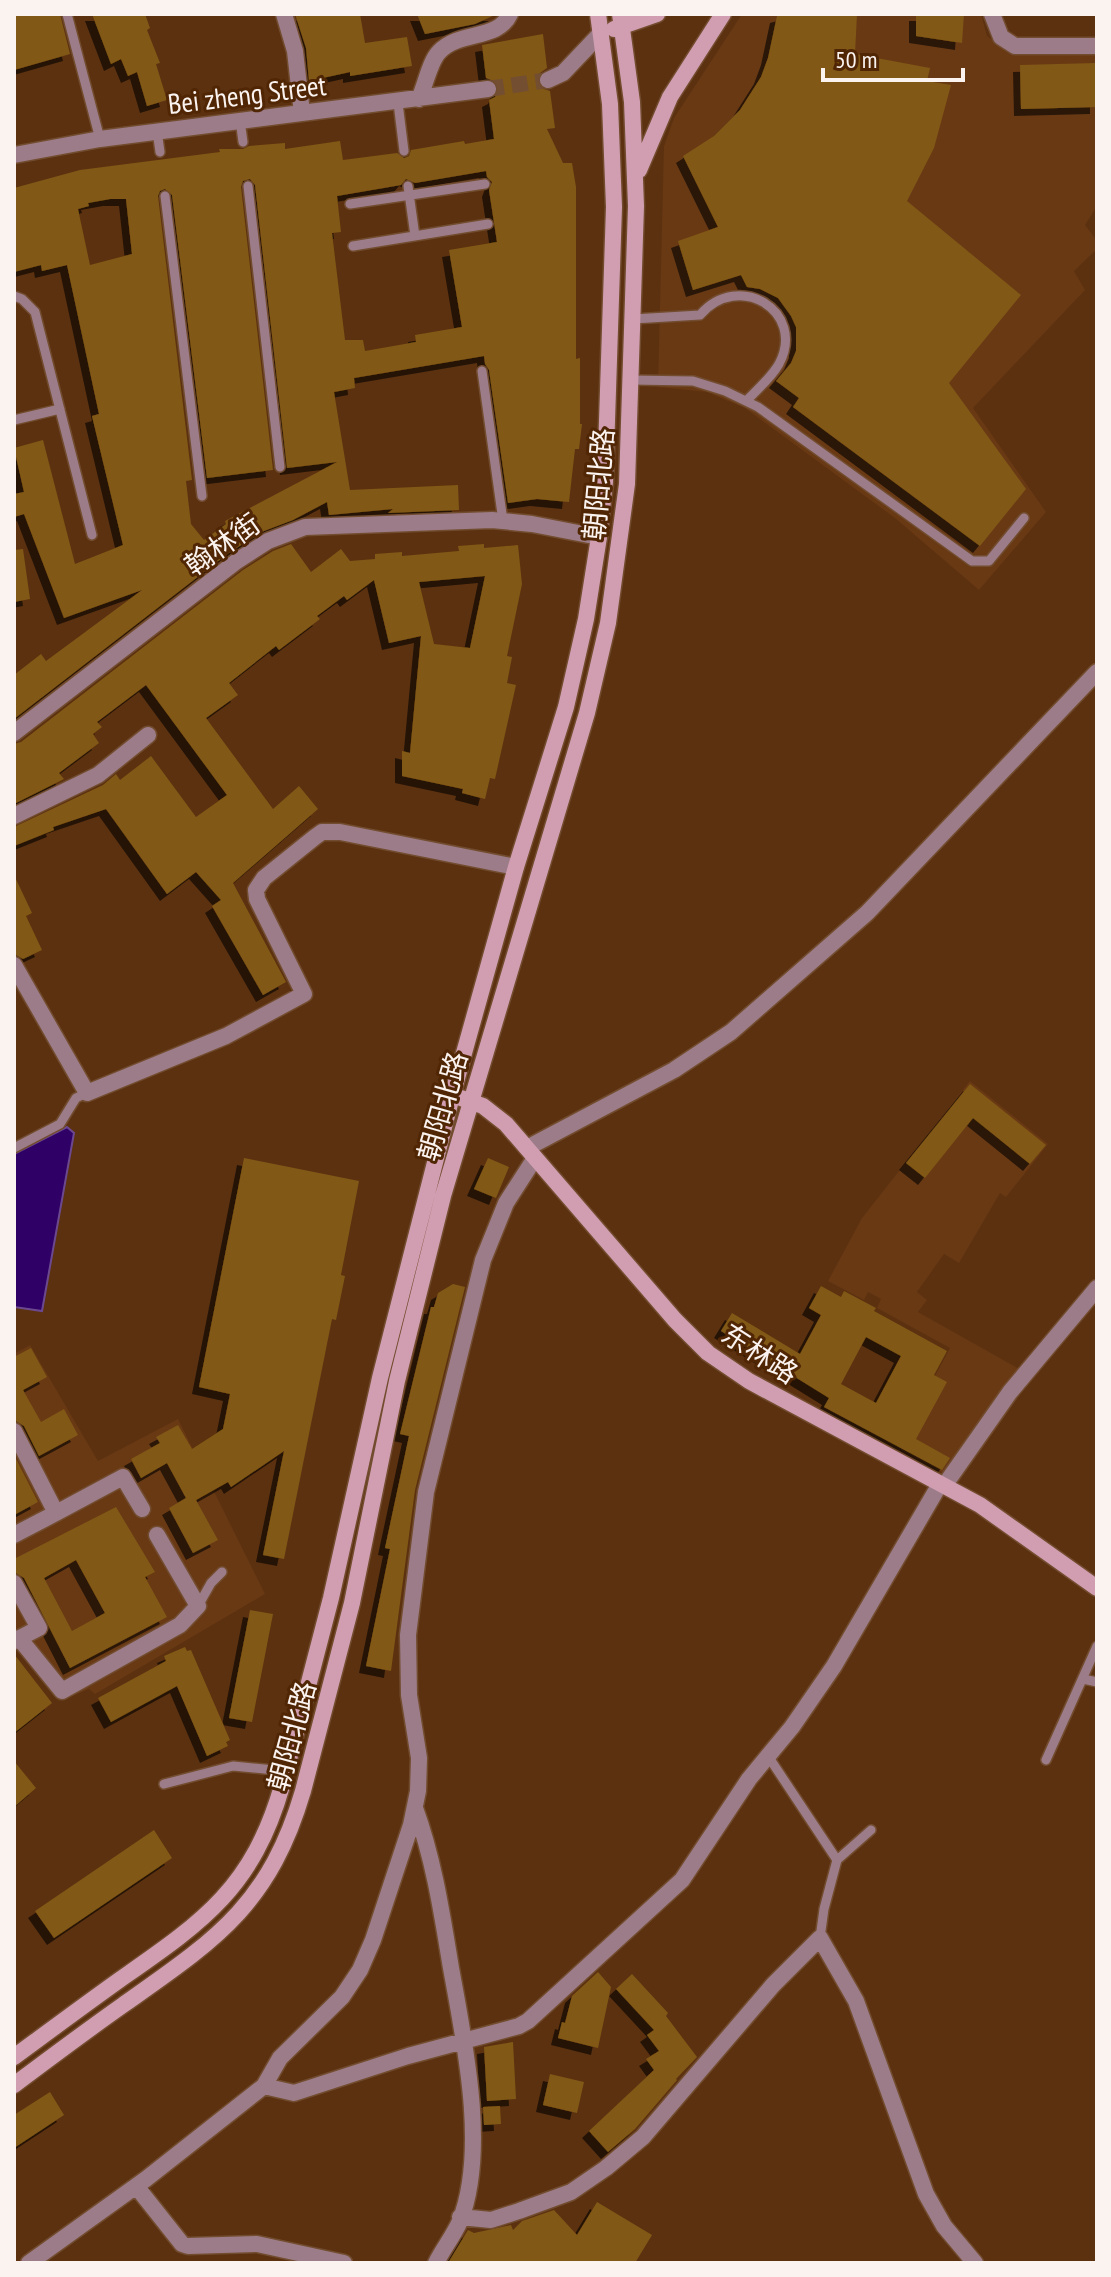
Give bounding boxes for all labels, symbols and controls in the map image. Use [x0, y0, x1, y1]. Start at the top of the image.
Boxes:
scale bar [823, 32, 963, 82]
text: 50 m [835, 44, 877, 75]
street label: Bei zheng Street [166, 66, 328, 122]
street label: 朝阳北路 [575, 427, 621, 541]
street label: 翰林街 [177, 505, 267, 583]
street label: 朝阳北路 [409, 1047, 475, 1165]
street label: 东林路 [715, 1315, 805, 1391]
street label: 朝阳北路 [259, 1677, 323, 1795]

